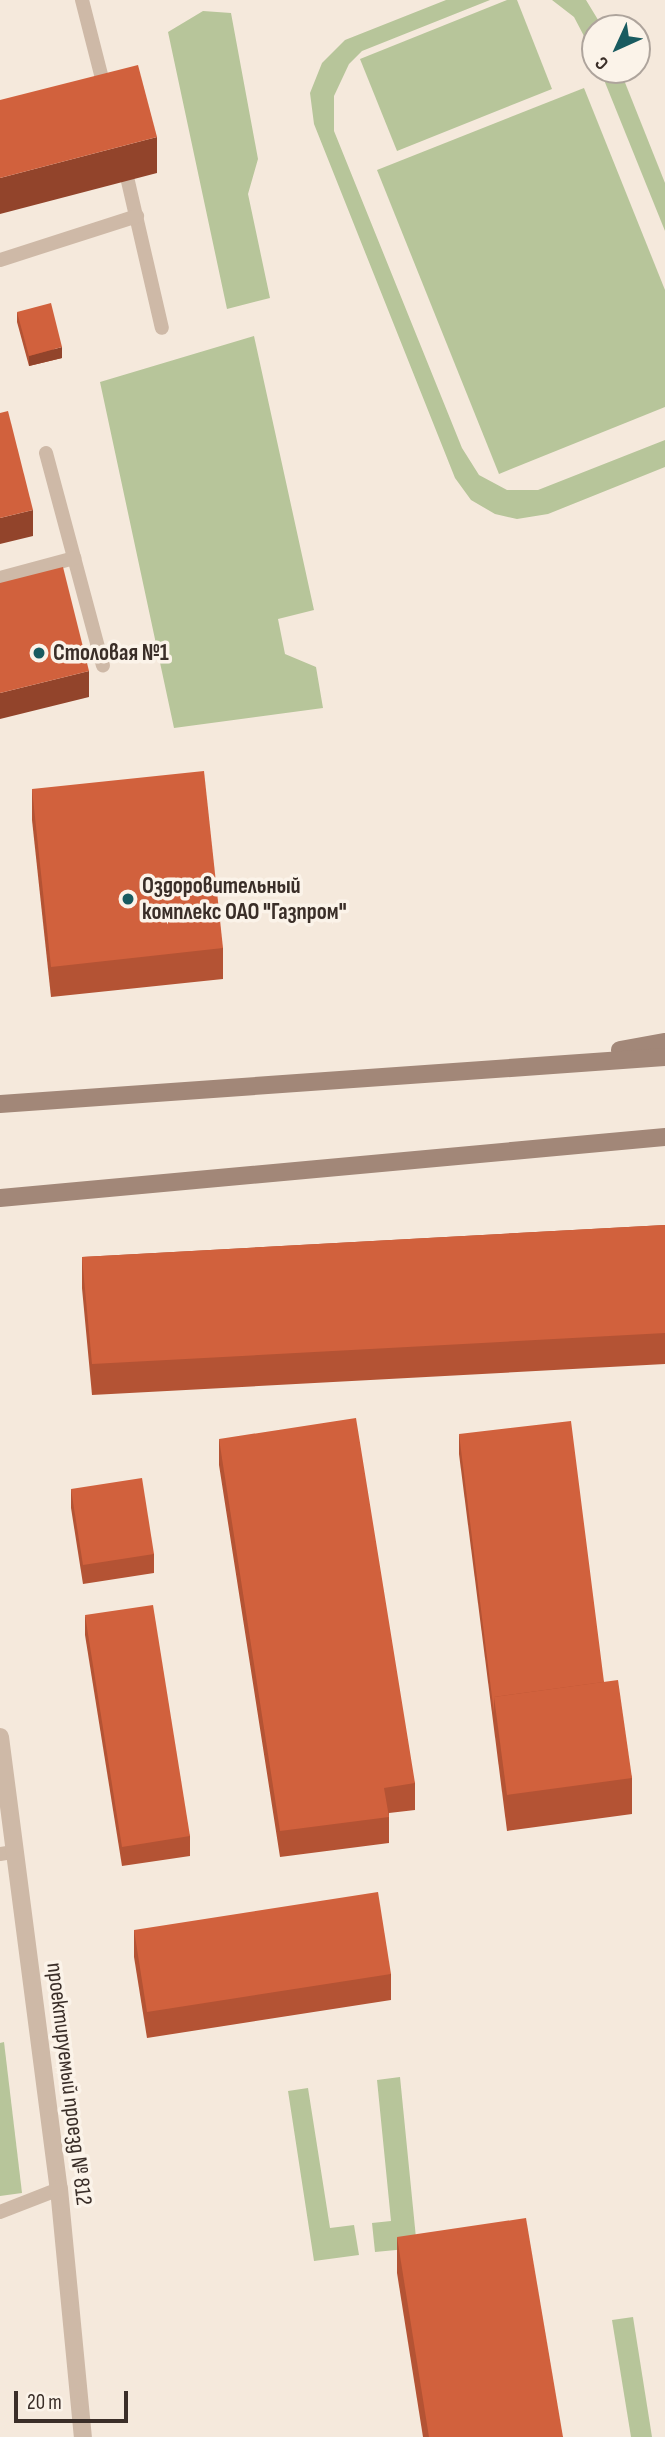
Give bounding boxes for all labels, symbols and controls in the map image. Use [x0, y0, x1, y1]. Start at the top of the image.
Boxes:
north arrow [581, 14, 651, 84]
text: С [591, 51, 614, 74]
place label: Столовая №1 [53, 639, 169, 667]
marker: Столовая №1 [31, 645, 47, 661]
place label: Оздоровительный комплекс ОАО "Газпром" [142, 872, 347, 926]
marker: Оздоровительный комплекс ОАО "Газпром" [120, 891, 136, 907]
street label: проектируемый проезд № 812 [40, 1961, 98, 2207]
scale bar [18, 2378, 131, 2422]
text: 20 m [27, 2390, 62, 2415]

